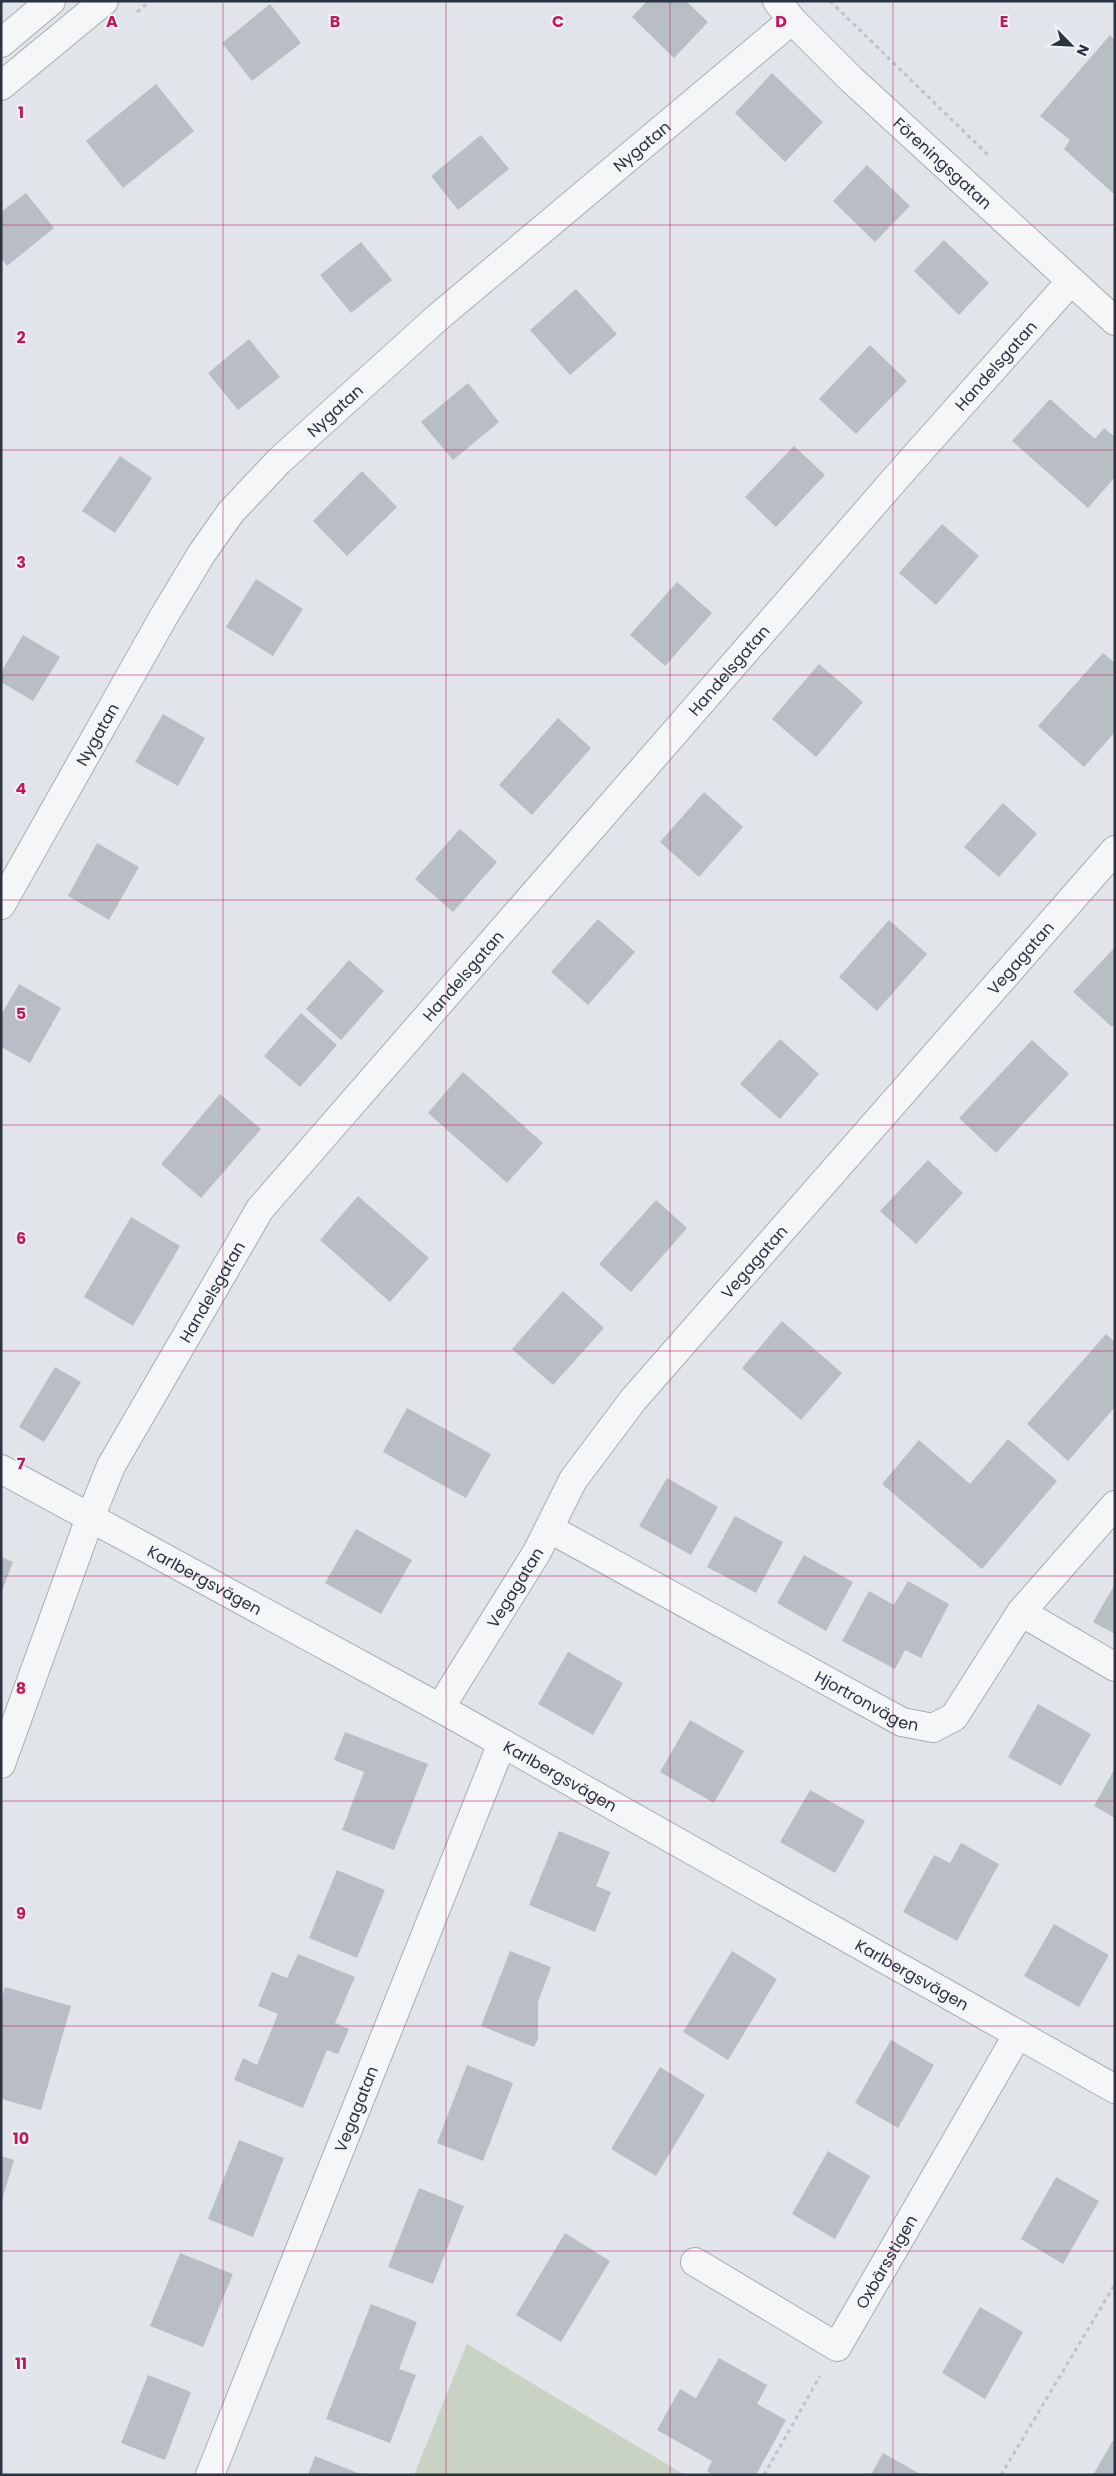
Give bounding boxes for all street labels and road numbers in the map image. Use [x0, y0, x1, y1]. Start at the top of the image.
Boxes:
street label: Föreningsgatan [888, 112, 997, 215]
street label: Nygatan [608, 116, 676, 177]
street label: Handelsgatan [950, 316, 1043, 416]
street label: Nygatan [302, 379, 368, 442]
street label: Handelsgatan [683, 620, 775, 721]
street label: Nygatan [71, 699, 125, 770]
street label: Vegagatan [982, 916, 1059, 1000]
street label: Handelsgatan [417, 926, 509, 1026]
street label: Vegagatan [716, 1220, 793, 1304]
street label: Handelsgatan [174, 1237, 251, 1347]
street label: Karlbergsvägen [143, 1540, 266, 1621]
street label: Vegagatan [482, 1543, 549, 1632]
street label: Hjortronvägen [811, 1665, 921, 1737]
street label: Karlbergsvägen [499, 1735, 621, 1818]
street label: Karlbergsvägen [851, 1934, 973, 2016]
street label: Vegagatan [329, 2063, 384, 2156]
street label: Oxbärsstigen [850, 2211, 923, 2313]

